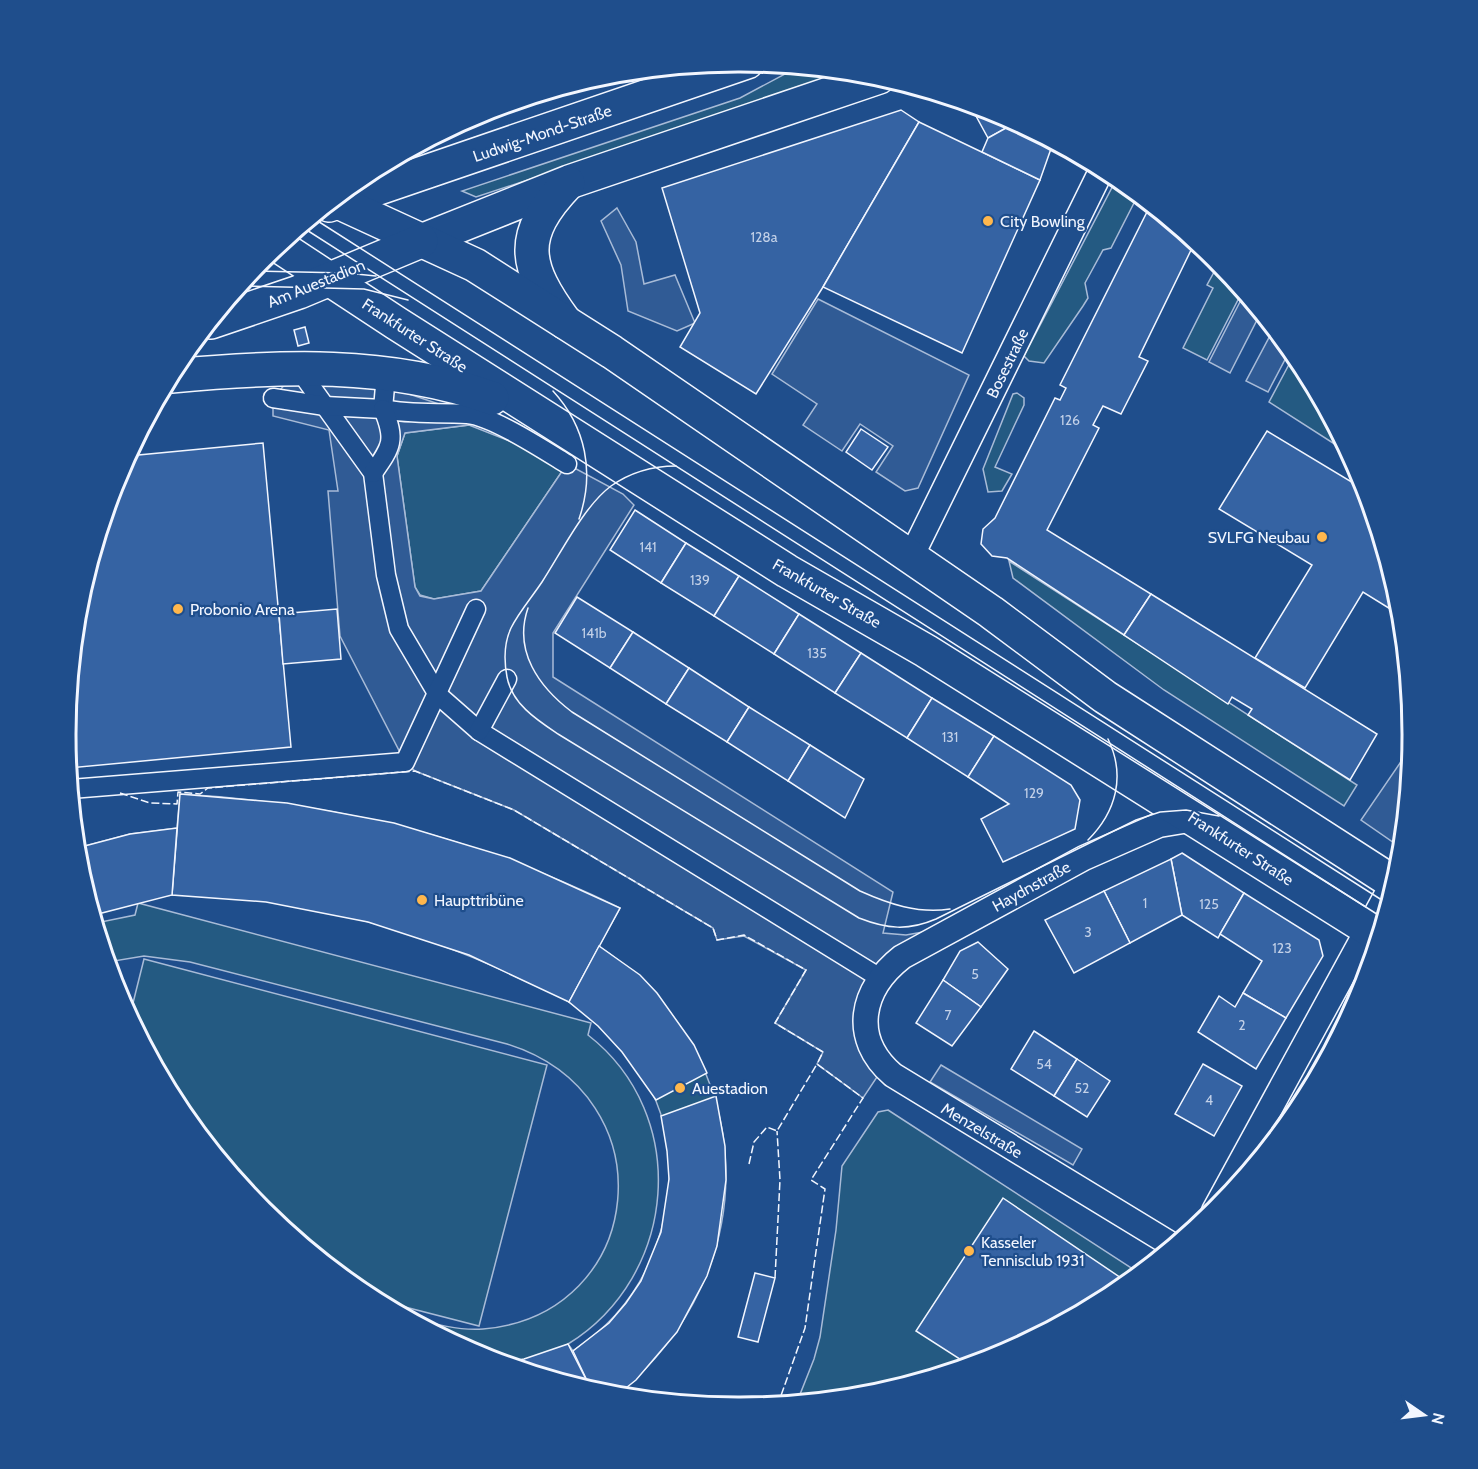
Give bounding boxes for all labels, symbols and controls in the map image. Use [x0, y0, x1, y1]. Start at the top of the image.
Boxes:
street label: Ludwig-Mond-Straße [470, 101, 614, 166]
place label: City Bowling [1000, 212, 1086, 231]
marker: City Bowling [981, 214, 995, 228]
house number: 128a [750, 228, 778, 246]
street label: Am Auestadion [265, 255, 368, 312]
street label: Frankfurter Straße [358, 294, 471, 377]
street label: Bosestraße [982, 325, 1032, 401]
house number: 126 [1060, 411, 1080, 429]
place label: SVLFG Neubau [1208, 528, 1310, 547]
marker: SVLFG Neubau [1315, 530, 1329, 544]
house number: 141 [639, 538, 657, 556]
street label: Frankfurter Straße [769, 555, 884, 632]
house number: 139 [690, 571, 710, 589]
place label: Probonio Arena [190, 600, 295, 619]
marker: Probonio Arena [171, 602, 185, 616]
house number: 141b [582, 624, 607, 642]
house number: 135 [807, 644, 827, 662]
house number: 131 [942, 728, 958, 746]
house number: 129 [1024, 784, 1044, 802]
street label: Frankfurter Straße [1184, 807, 1297, 890]
street label: Haydnstraße [989, 857, 1074, 916]
place label: Haupttribüne [434, 891, 524, 910]
marker: Haupttribüne [415, 893, 429, 907]
house number: 1 [1143, 894, 1147, 912]
house number: 125 [1199, 895, 1219, 913]
house number: 3 [1084, 923, 1092, 941]
house number: 123 [1272, 939, 1292, 957]
house number: 5 [971, 965, 979, 983]
house number: 7 [944, 1006, 952, 1024]
house number: 2 [1238, 1016, 1246, 1034]
house number: 54 [1036, 1055, 1052, 1073]
place label: Auestadion [692, 1079, 768, 1098]
house number: 52 [1075, 1079, 1089, 1097]
marker: Auestadion [673, 1081, 687, 1095]
house number: 4 [1205, 1091, 1213, 1109]
street label: Menzelstraße [938, 1099, 1026, 1162]
place label: Kasseler Tennisclub 1931 [981, 1233, 1084, 1270]
marker: Kasseler Tennisclub 1931 [962, 1244, 976, 1258]
north arrow [1394, 1385, 1454, 1445]
text: N [1427, 1411, 1449, 1426]

